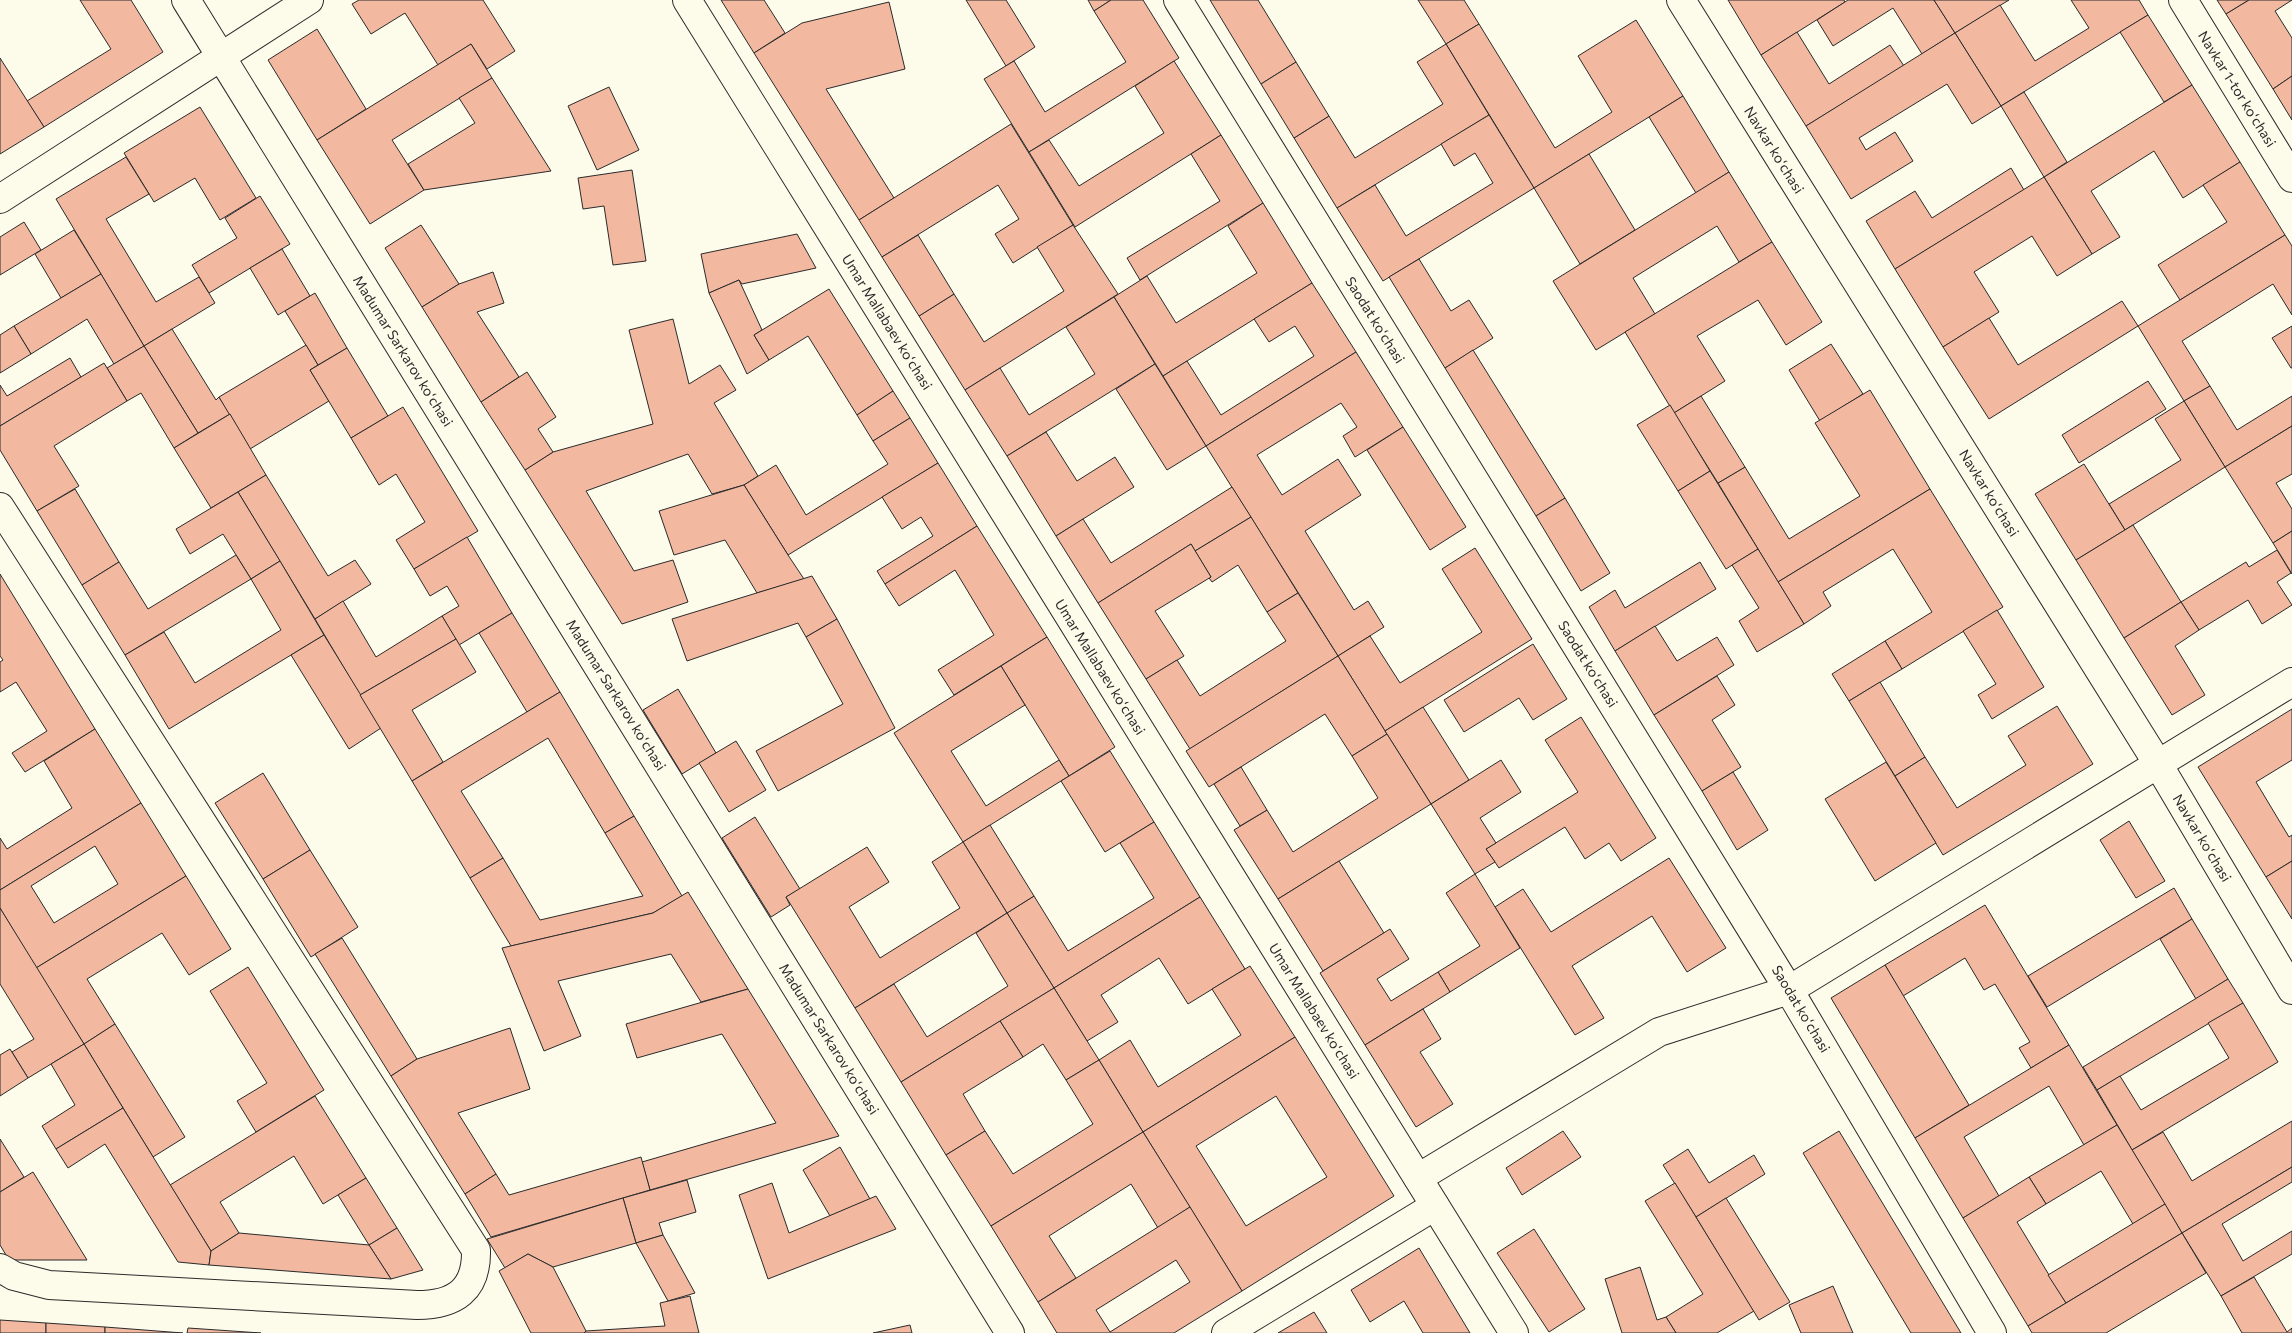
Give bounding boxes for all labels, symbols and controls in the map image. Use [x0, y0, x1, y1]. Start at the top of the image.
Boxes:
street label: Navkar 1-tor koʻchasi [2195, 28, 2280, 150]
street label: Navkar koʻchasi [1741, 103, 1808, 196]
street label: Umar Mallabaev koʻchasi [839, 251, 936, 393]
street label: Madumar Sarkarov koʻchasi [350, 272, 457, 429]
street label: Saodat koʻchasi [1342, 273, 1409, 366]
street label: Navkar koʻchasi [1956, 446, 2023, 539]
street label: Umar Mallabaev koʻchasi [1052, 596, 1149, 738]
street label: Madumar Sarkarov koʻchasi [563, 616, 670, 773]
street label: Saodat koʻchasi [1555, 617, 1622, 710]
street label: Navkar koʻchasi [2170, 791, 2235, 885]
street label: Umar Mallabaev koʻchasi [1266, 940, 1363, 1082]
street label: Madumar Sarkarov koʻchasi [776, 960, 883, 1117]
street label: Saodat koʻchasi [1769, 962, 1834, 1055]

